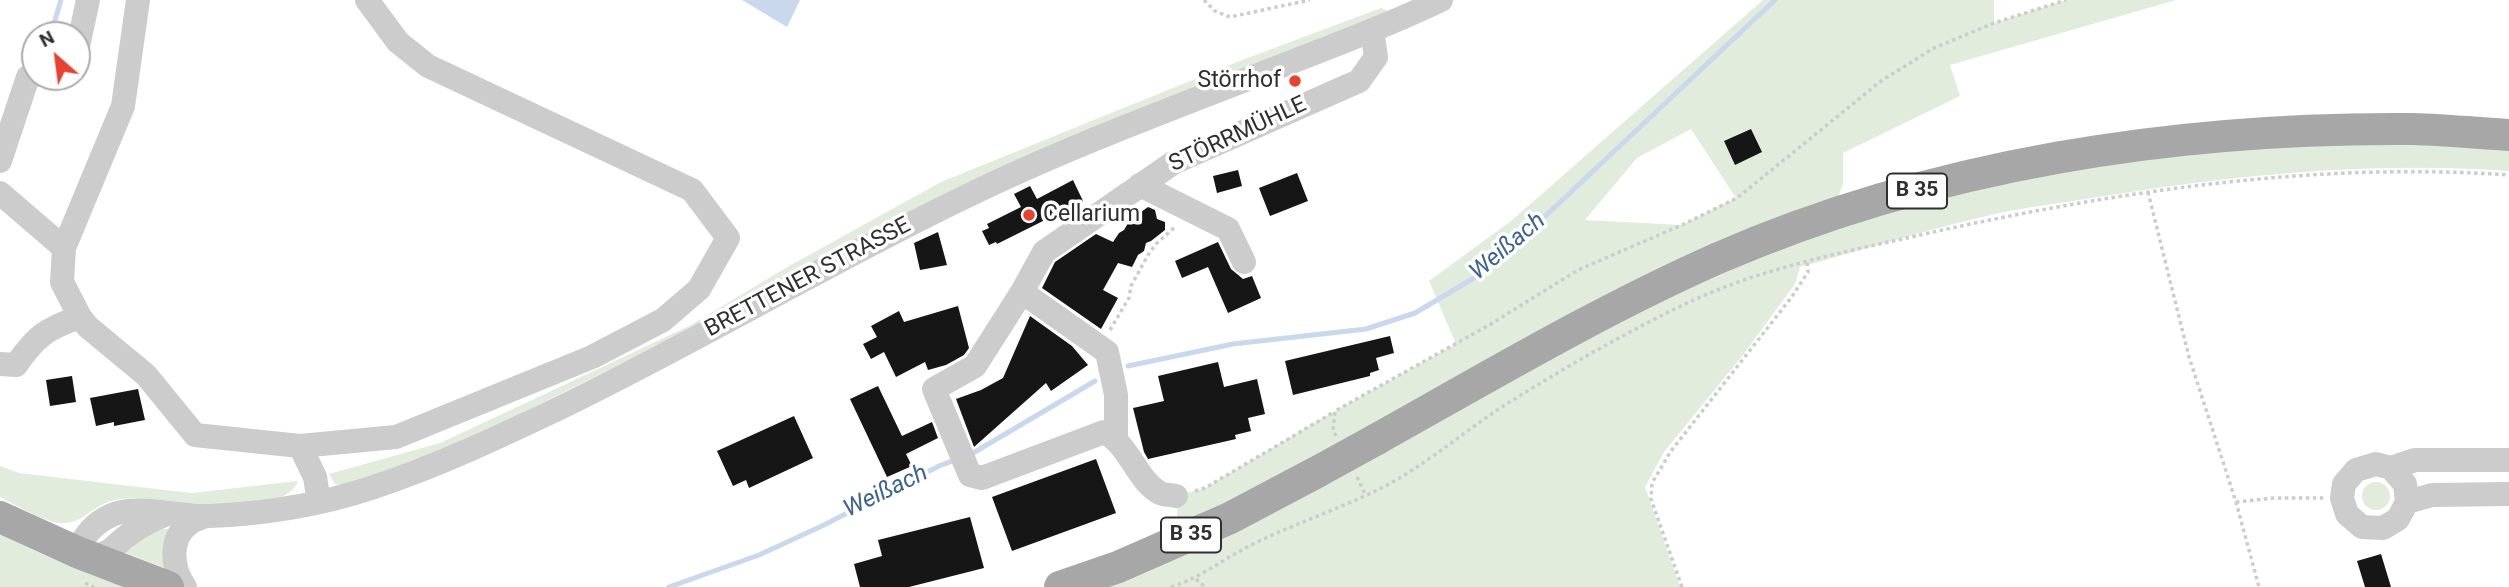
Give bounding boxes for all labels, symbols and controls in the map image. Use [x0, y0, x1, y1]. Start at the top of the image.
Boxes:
north arrow [21, 21, 91, 91]
text: N [36, 25, 58, 52]
place label: Störrhof [1198, 67, 1281, 95]
marker: Störrhof [1287, 73, 1303, 89]
street label: STÖRRMÜHLE [1165, 91, 1311, 179]
road number: B 35 [1887, 174, 1947, 208]
place label: Cellarium [1043, 201, 1140, 229]
marker: Cellarium [1021, 207, 1037, 223]
water label: Weißach [1464, 207, 1552, 287]
street label: BRETTENER STRASSE [701, 212, 915, 344]
water label: Weißach [839, 459, 933, 525]
road number: B 35 [1161, 518, 1221, 552]

